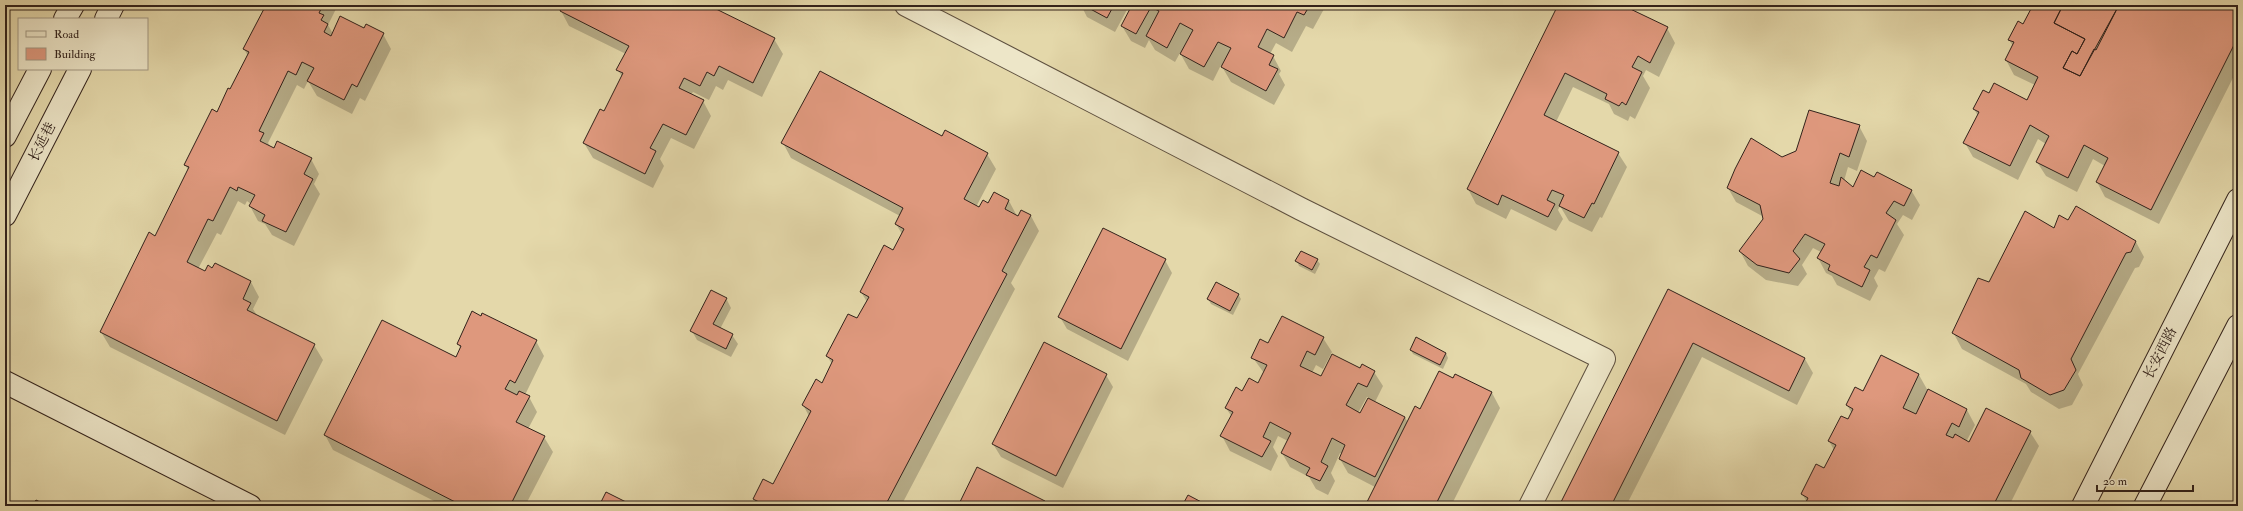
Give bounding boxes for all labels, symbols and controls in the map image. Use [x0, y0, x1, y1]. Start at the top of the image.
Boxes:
legend [18, 18, 148, 70]
text: Road [54, 27, 79, 42]
text: Building [54, 47, 97, 62]
street label: 长延巷 [25, 119, 59, 165]
street label: 长安西路 [2140, 324, 2180, 382]
scale bar [2097, 467, 2193, 493]
text: 20 m [2103, 474, 2128, 489]

